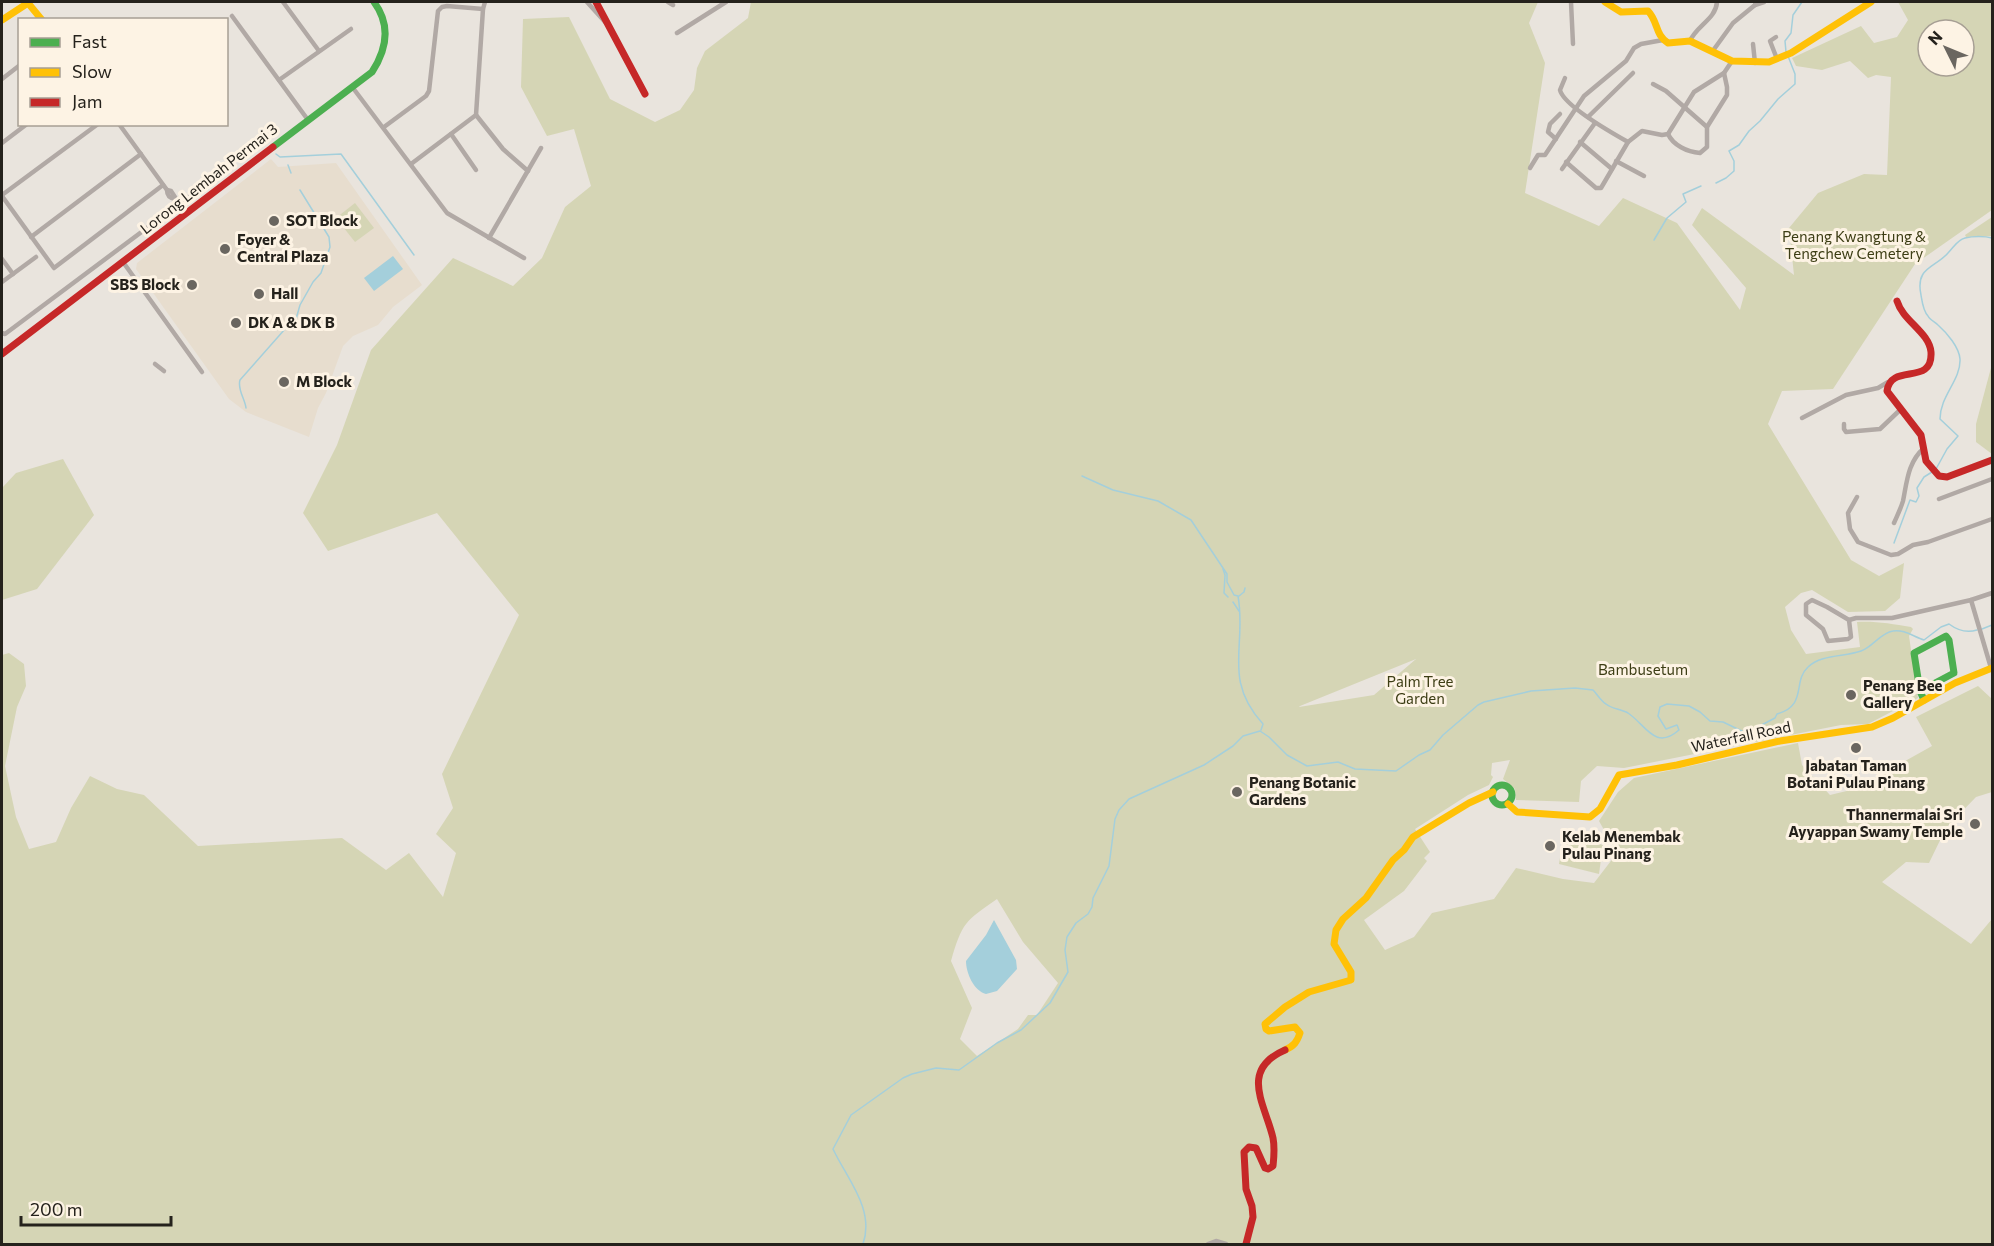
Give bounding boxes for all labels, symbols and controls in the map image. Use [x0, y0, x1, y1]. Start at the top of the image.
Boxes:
legend [18, 18, 228, 126]
north arrow [1916, 18, 1976, 78]
text: N [1924, 27, 1946, 48]
text: Fast [72, 30, 107, 52]
text: Slow [72, 60, 112, 82]
text: Jam [72, 90, 102, 112]
street label: Lorong Lembah Permai 3 [136, 119, 280, 237]
place label: SOT Block [286, 211, 359, 229]
marker: SOT Block [267, 214, 281, 228]
park label: Penang Kwangtung & Tengchew Cemetery [1782, 227, 1926, 262]
place label: Foyer & Central Plaza [237, 230, 329, 265]
marker: Foyer & Central Plaza [218, 242, 232, 256]
place label: SBS Block [110, 275, 180, 293]
marker: SBS Block [185, 278, 199, 292]
place label: Hall [271, 284, 298, 302]
marker: Hall [252, 287, 266, 301]
place label: DK A & DK B [248, 313, 335, 331]
marker: DK A & DK B [229, 316, 243, 330]
place label: M Block [296, 372, 353, 390]
marker: M Block [277, 375, 291, 389]
park label: Bambusetum [1598, 660, 1688, 678]
park label: Palm Tree Garden [1387, 672, 1454, 707]
place label: Penang Bee Gallery [1863, 676, 1943, 711]
marker: Penang Bee Gallery [1844, 688, 1858, 702]
street label: Waterfall Road [1689, 717, 1792, 755]
marker: Jabatan Taman Botani Pulau Pinang [1849, 741, 1863, 755]
place label: Jabatan Taman Botani Pulau Pinang [1787, 756, 1925, 791]
place label: Penang Botanic Gardens [1249, 773, 1356, 808]
marker: Penang Botanic Gardens [1230, 785, 1244, 799]
place label: Thannermalai Sri Ayyappan Swamy Temple [1788, 805, 1963, 840]
marker: Thannermalai Sri Ayyappan Swamy Temple [1968, 817, 1982, 831]
place label: Kelab Menembak Pulau Pinang [1562, 827, 1681, 862]
marker: Kelab Menembak Pulau Pinang [1543, 839, 1557, 853]
scale bar [21, 1189, 171, 1227]
text: 200 m [30, 1198, 83, 1220]

